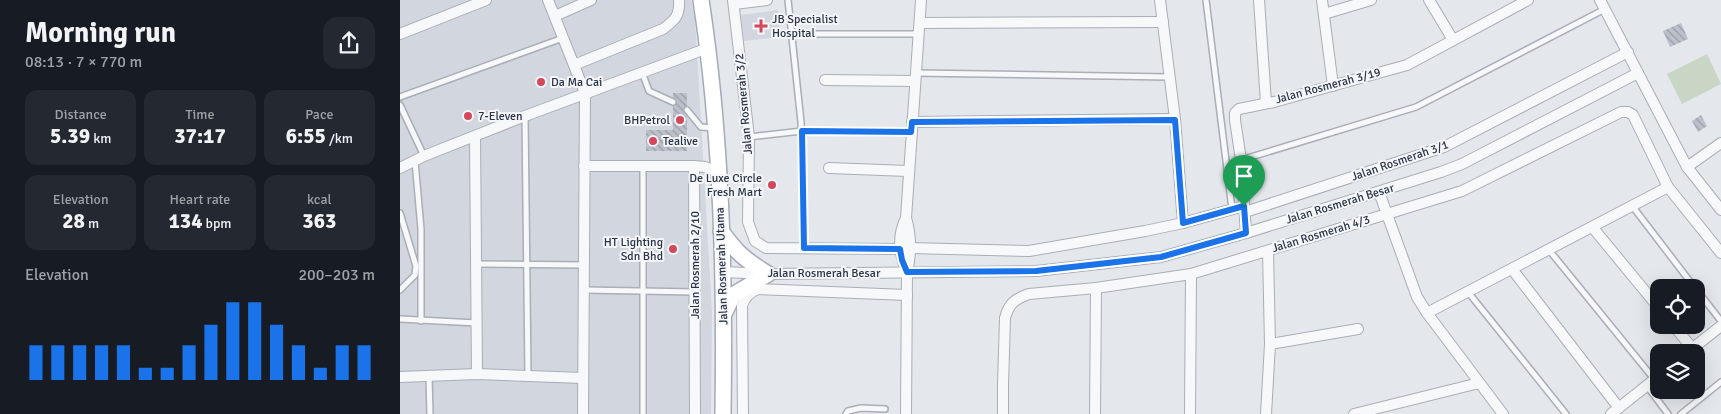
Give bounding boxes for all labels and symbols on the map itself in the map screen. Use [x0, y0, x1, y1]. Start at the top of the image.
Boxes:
place label: JB Specialist Hospital [772, 12, 838, 41]
marker: JB Specialist Hospital [754, 19, 768, 33]
street label: Jalan Rosmerah 3/2 [732, 53, 756, 155]
street label: Jalan Rosmerah 3/19 [1274, 65, 1382, 107]
place label: Da Ma Cai [551, 75, 602, 90]
marker: Da Ma Cai [535, 76, 547, 88]
place label: 7-Eleven [478, 109, 523, 124]
marker: 7-Eleven [462, 110, 474, 122]
place label: BHPetrol [624, 113, 670, 128]
marker: BHPetrol [674, 114, 686, 126]
place label: Tealive [663, 134, 698, 149]
marker: Tealive [647, 135, 659, 147]
street label: Jalan Rosmerah 3/1 [1349, 137, 1451, 185]
pin [1223, 155, 1265, 206]
place label: De Luxe Circle Fresh Mart [689, 171, 762, 200]
marker: De Luxe Circle Fresh Mart [766, 179, 778, 191]
street label: Jalan Rosmerah Besar [1284, 180, 1397, 228]
street label: Jalan Rosmerah Utama [712, 207, 732, 325]
street label: Jalan Rosmerah 2/10 [688, 211, 703, 319]
street label: Jalan Rosmerah 4/3 [1270, 212, 1372, 256]
place label: HT Lighting Sdn Bhd [604, 235, 663, 264]
marker: HT Lighting Sdn Bhd [667, 243, 679, 255]
street label: Jalan Rosmerah Besar [768, 266, 881, 281]

